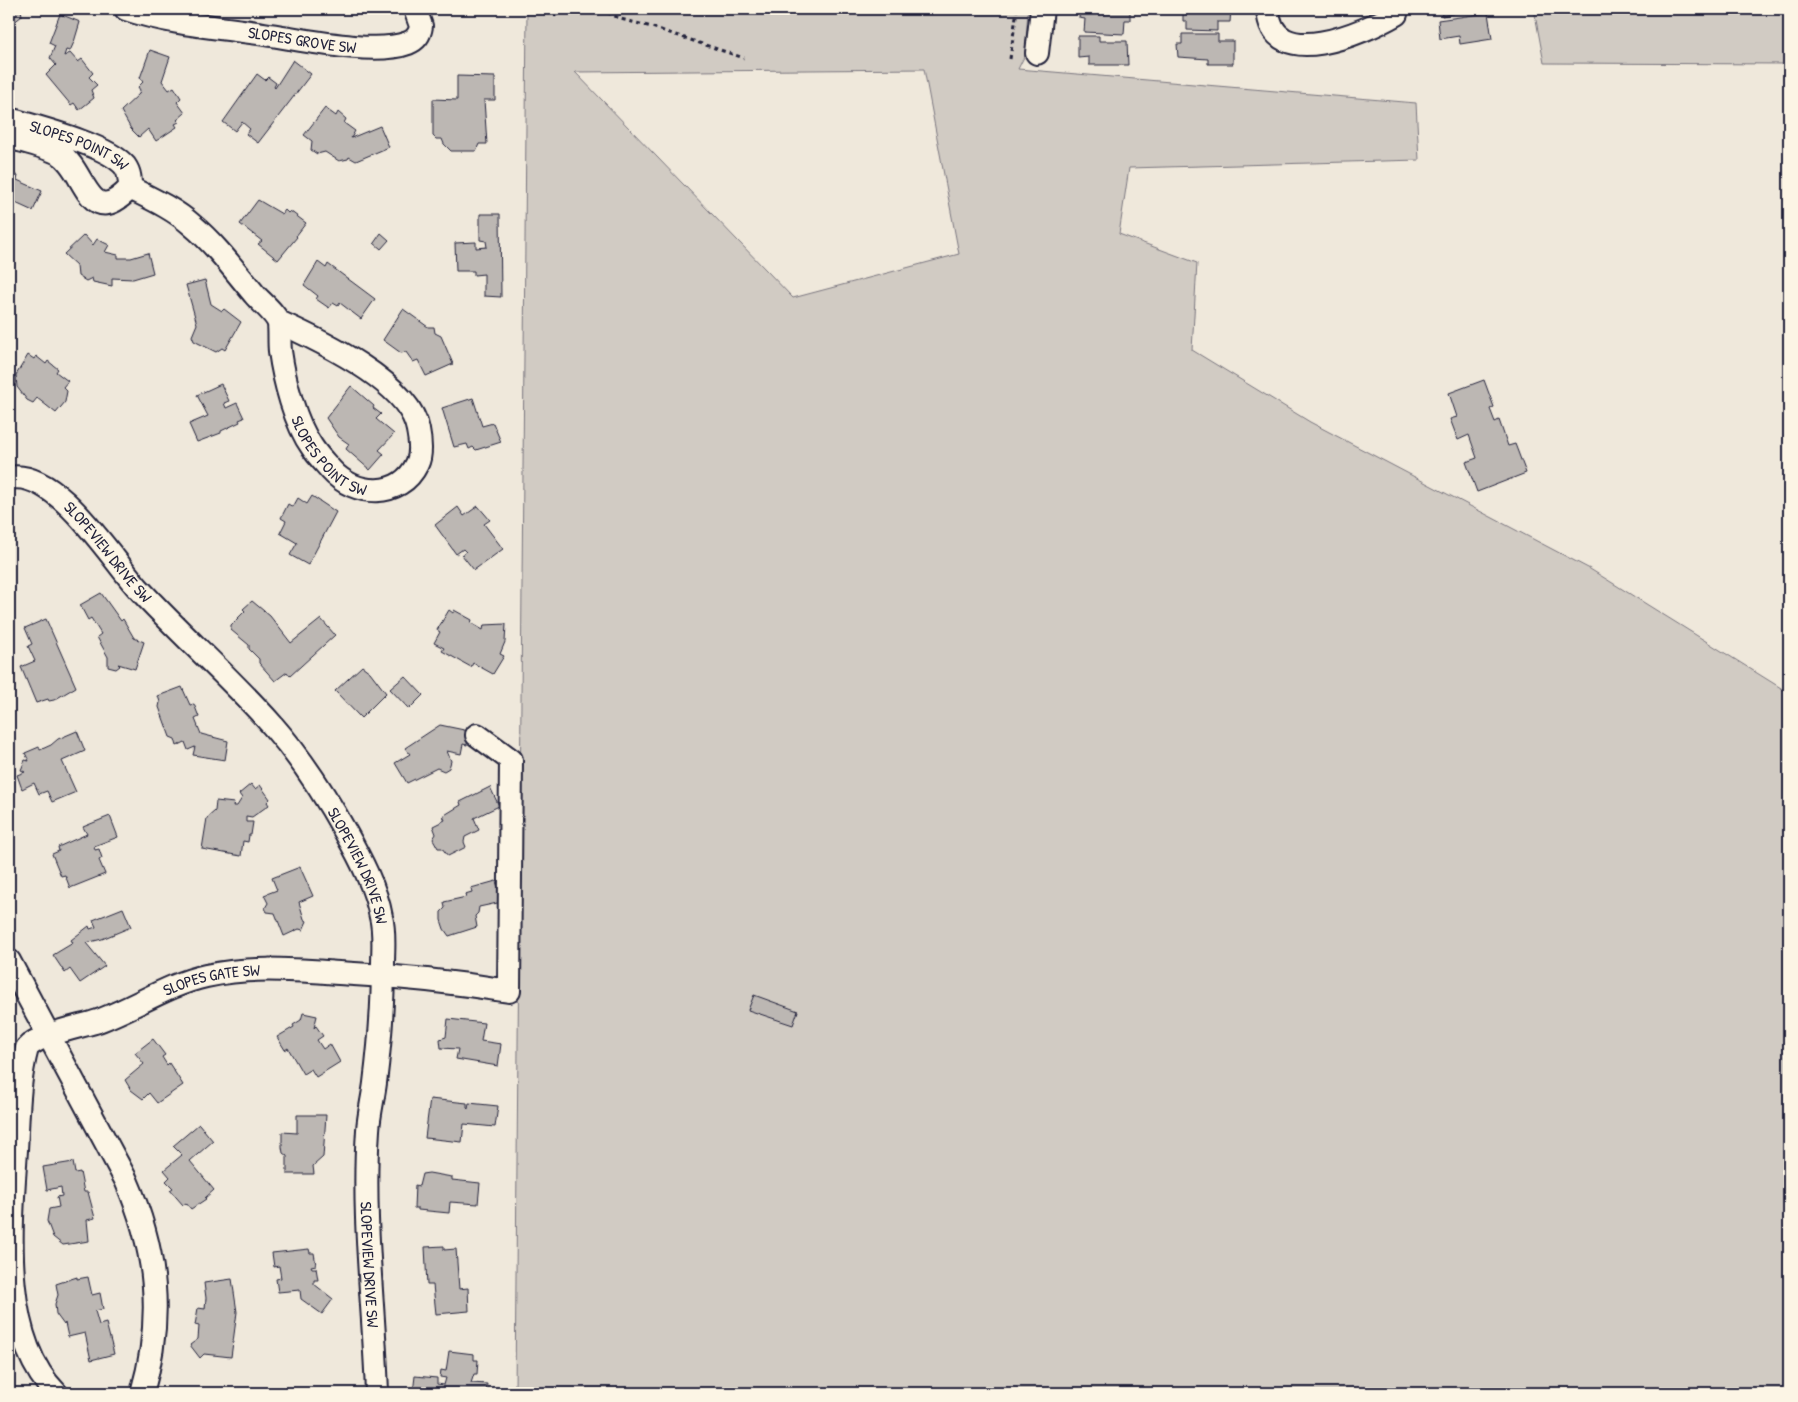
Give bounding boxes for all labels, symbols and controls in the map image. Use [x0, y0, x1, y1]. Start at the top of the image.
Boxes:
street label: SLOPES GROVE SW [247, 21, 357, 58]
street label: SLOPES POINT SW [27, 115, 134, 175]
street label: SLOPES POINT SW [286, 413, 369, 500]
street label: SLOPEVIEW DRIVE SW [59, 496, 157, 607]
street label: SLOPEVIEW DRIVE SW [323, 803, 393, 926]
street label: SLOPES GATE SW [159, 959, 260, 1001]
street label: SLOPEVIEW DRIVE SW [356, 1201, 384, 1328]

